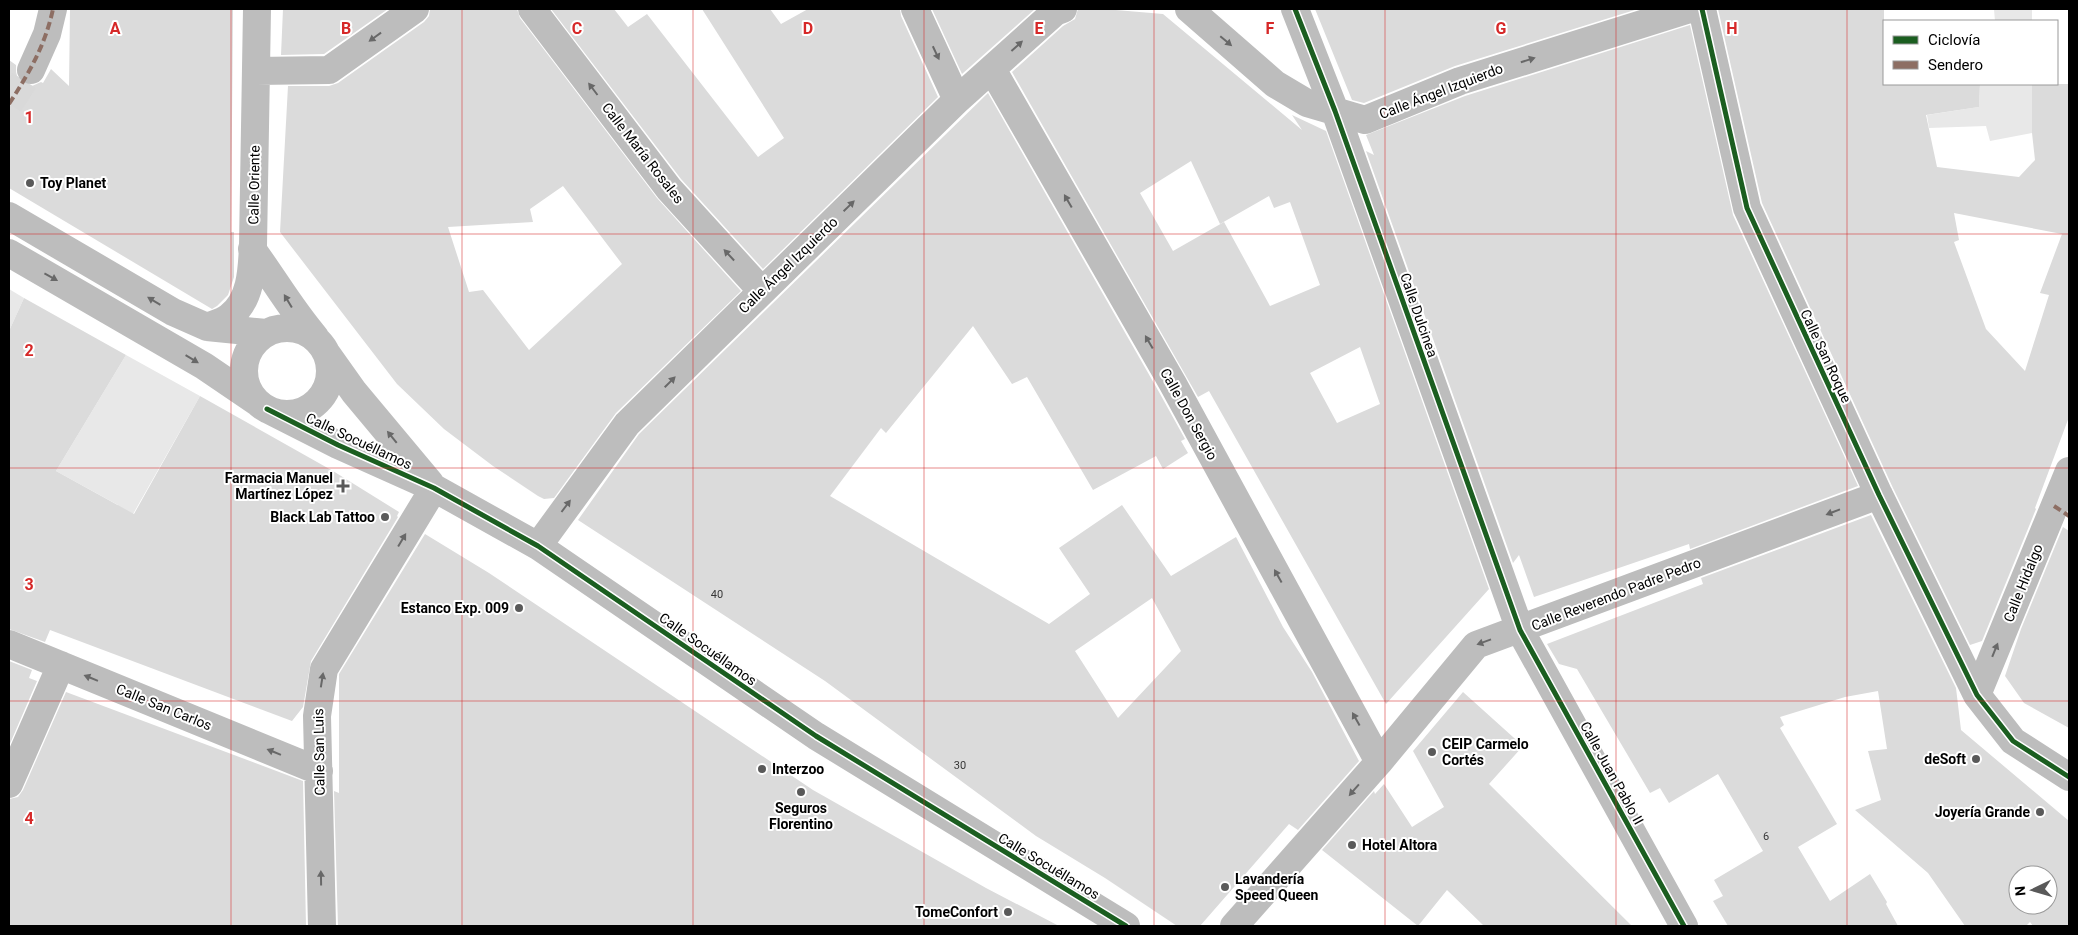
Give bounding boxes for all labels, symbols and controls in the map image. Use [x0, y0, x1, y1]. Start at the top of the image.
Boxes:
text: A [110, 19, 121, 38]
text: B [341, 19, 351, 38]
text: C [572, 19, 582, 38]
text: D [803, 19, 813, 38]
text: E [1035, 19, 1044, 38]
text: F [1266, 19, 1275, 38]
text: G [1496, 19, 1507, 38]
text: H [1726, 19, 1738, 38]
legend [1883, 20, 2058, 85]
text: Ciclovía [1928, 31, 1981, 49]
one-way arrow [368, 32, 382, 42]
one-way arrow [1219, 35, 1232, 46]
one-way arrow [1011, 41, 1024, 52]
one-way arrow [932, 46, 940, 60]
one-way arrow [1521, 55, 1536, 63]
text: Sendero [1928, 56, 1983, 74]
street label: Calle Ángel Izquierdo [1377, 59, 1505, 122]
one-way arrow [588, 82, 598, 96]
street label: Calle María Rosales [599, 100, 687, 206]
text: 1 [24, 108, 34, 127]
street label: Calle Oriente [245, 145, 263, 225]
place label: Toy Planet [40, 175, 106, 191]
marker: Toy Planet [24, 177, 36, 189]
one-way arrow [1063, 195, 1072, 208]
one-way arrow [842, 200, 854, 212]
street label: Calle Ángel Izquierdo [735, 213, 841, 316]
one-way arrow [723, 249, 735, 261]
street label: Calle Dulcinea [1397, 271, 1441, 359]
one-way arrow [44, 273, 59, 281]
one-way arrow [283, 295, 292, 308]
one-way arrow [147, 297, 160, 306]
street label: Calle San Roque [1797, 307, 1855, 405]
one-way arrow [1144, 335, 1153, 349]
text: 2 [24, 341, 34, 360]
one-way arrow [185, 354, 198, 363]
street label: Calle Don Sergio [1157, 365, 1221, 463]
one-way arrow [664, 376, 676, 388]
street label: Calle Socuéllamos [303, 409, 415, 473]
one-way arrow [387, 431, 398, 444]
place label: Farmacia Manuel Martínez López [225, 470, 333, 502]
marker: Farmacia Manuel Martínez López [337, 480, 349, 492]
one-way arrow [561, 500, 572, 513]
one-way arrow [1825, 508, 1840, 516]
place label: Black Lab Tattoo [270, 509, 375, 525]
marker: Black Lab Tattoo [379, 511, 391, 523]
one-way arrow [397, 533, 407, 547]
street label: Calle Hidalgo [2000, 542, 2046, 624]
street label: Calle Reverendo Padre Pedro [1529, 554, 1703, 634]
one-way arrow [1274, 569, 1282, 584]
text: 3 [24, 575, 34, 594]
house number: 40 [711, 588, 723, 601]
place label: Estanco Exp. 009 [401, 600, 509, 616]
marker: Estanco Exp. 009 [513, 602, 525, 614]
street label: Calle Socuéllamos [656, 609, 760, 689]
one-way arrow [1476, 638, 1491, 646]
one-way arrow [1991, 642, 1999, 657]
one-way arrow [318, 672, 326, 688]
one-way arrow [84, 673, 99, 681]
street label: Calle San Carlos [114, 681, 214, 733]
street label: Calle San Luis [310, 708, 328, 796]
one-way arrow [1351, 712, 1360, 726]
street label: Calle Juan Pablo II [1577, 719, 1647, 827]
place label: CEIP Carmelo Cortés [1442, 736, 1529, 768]
marker: CEIP Carmelo Cortés [1426, 746, 1438, 758]
one-way arrow [267, 748, 281, 756]
place label: deSoft [1924, 751, 1966, 767]
marker: deSoft [1970, 753, 1982, 765]
house number: 30 [954, 759, 966, 772]
place label: Interzoo [772, 761, 824, 777]
marker: Interzoo [756, 763, 768, 775]
one-way arrow [1349, 783, 1360, 796]
marker: Seguros Florentino [795, 786, 807, 798]
place label: Seguros Florentino [769, 800, 833, 832]
place label: Joyería Grande [1935, 804, 2030, 820]
marker: Joyería Grande [2034, 806, 2046, 818]
text: 4 [24, 809, 34, 828]
street label: Calle Socuéllamos [996, 829, 1102, 903]
house number: 6 [1763, 830, 1769, 843]
place label: Hotel Altora [1362, 837, 1438, 853]
marker: Hotel Altora [1346, 839, 1358, 851]
north arrow [2008, 865, 2058, 915]
one-way arrow [317, 869, 325, 885]
place label: Lavandería Speed Queen [1235, 871, 1319, 903]
marker: Lavandería Speed Queen [1219, 881, 1231, 893]
text: N [2012, 886, 2028, 897]
place label: TomeConfort [915, 904, 998, 920]
marker: TomeConfort [1002, 906, 1014, 918]

